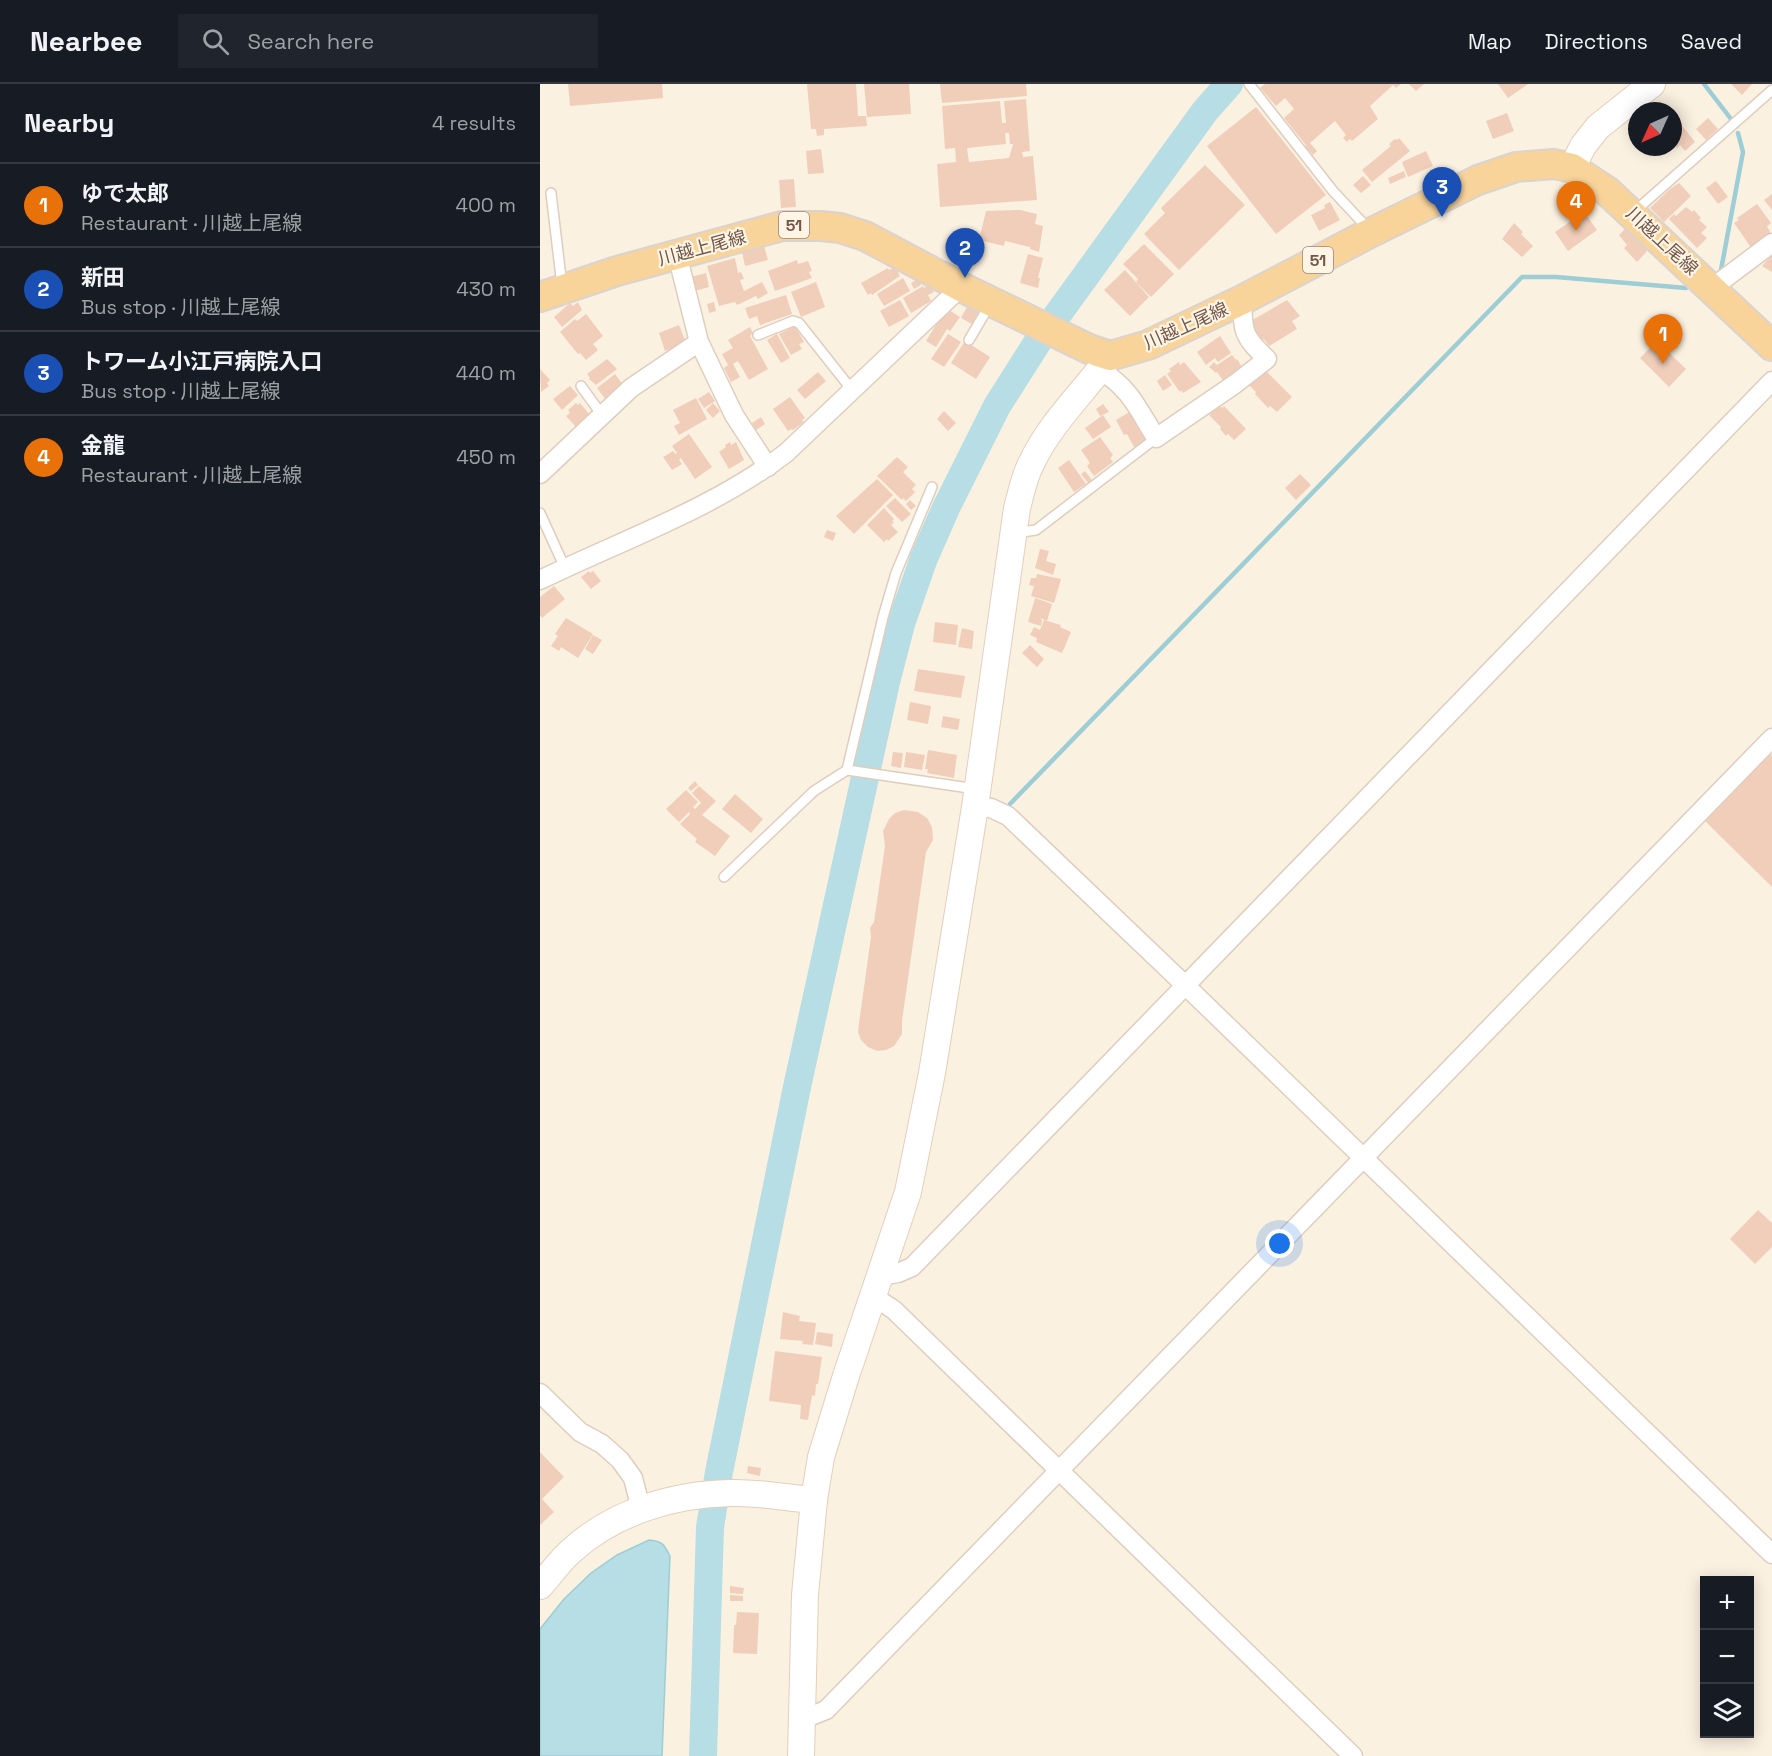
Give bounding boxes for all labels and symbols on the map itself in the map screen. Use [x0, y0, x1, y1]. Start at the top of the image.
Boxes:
north arrow [1628, 102, 1682, 156]
pin: 3 [1422, 168, 1462, 217]
pin: 4 [1556, 182, 1596, 231]
street label: 川越上尾線 [1622, 202, 1703, 280]
road number: 51 [779, 212, 809, 238]
street label: 川越上尾線 [655, 225, 748, 270]
pin: 2 [946, 228, 984, 278]
road number: 51 [1303, 247, 1333, 273]
street label: 川越上尾線 [1140, 297, 1232, 354]
pin: 1 [1644, 314, 1682, 364]
your location [1265, 1229, 1294, 1258]

